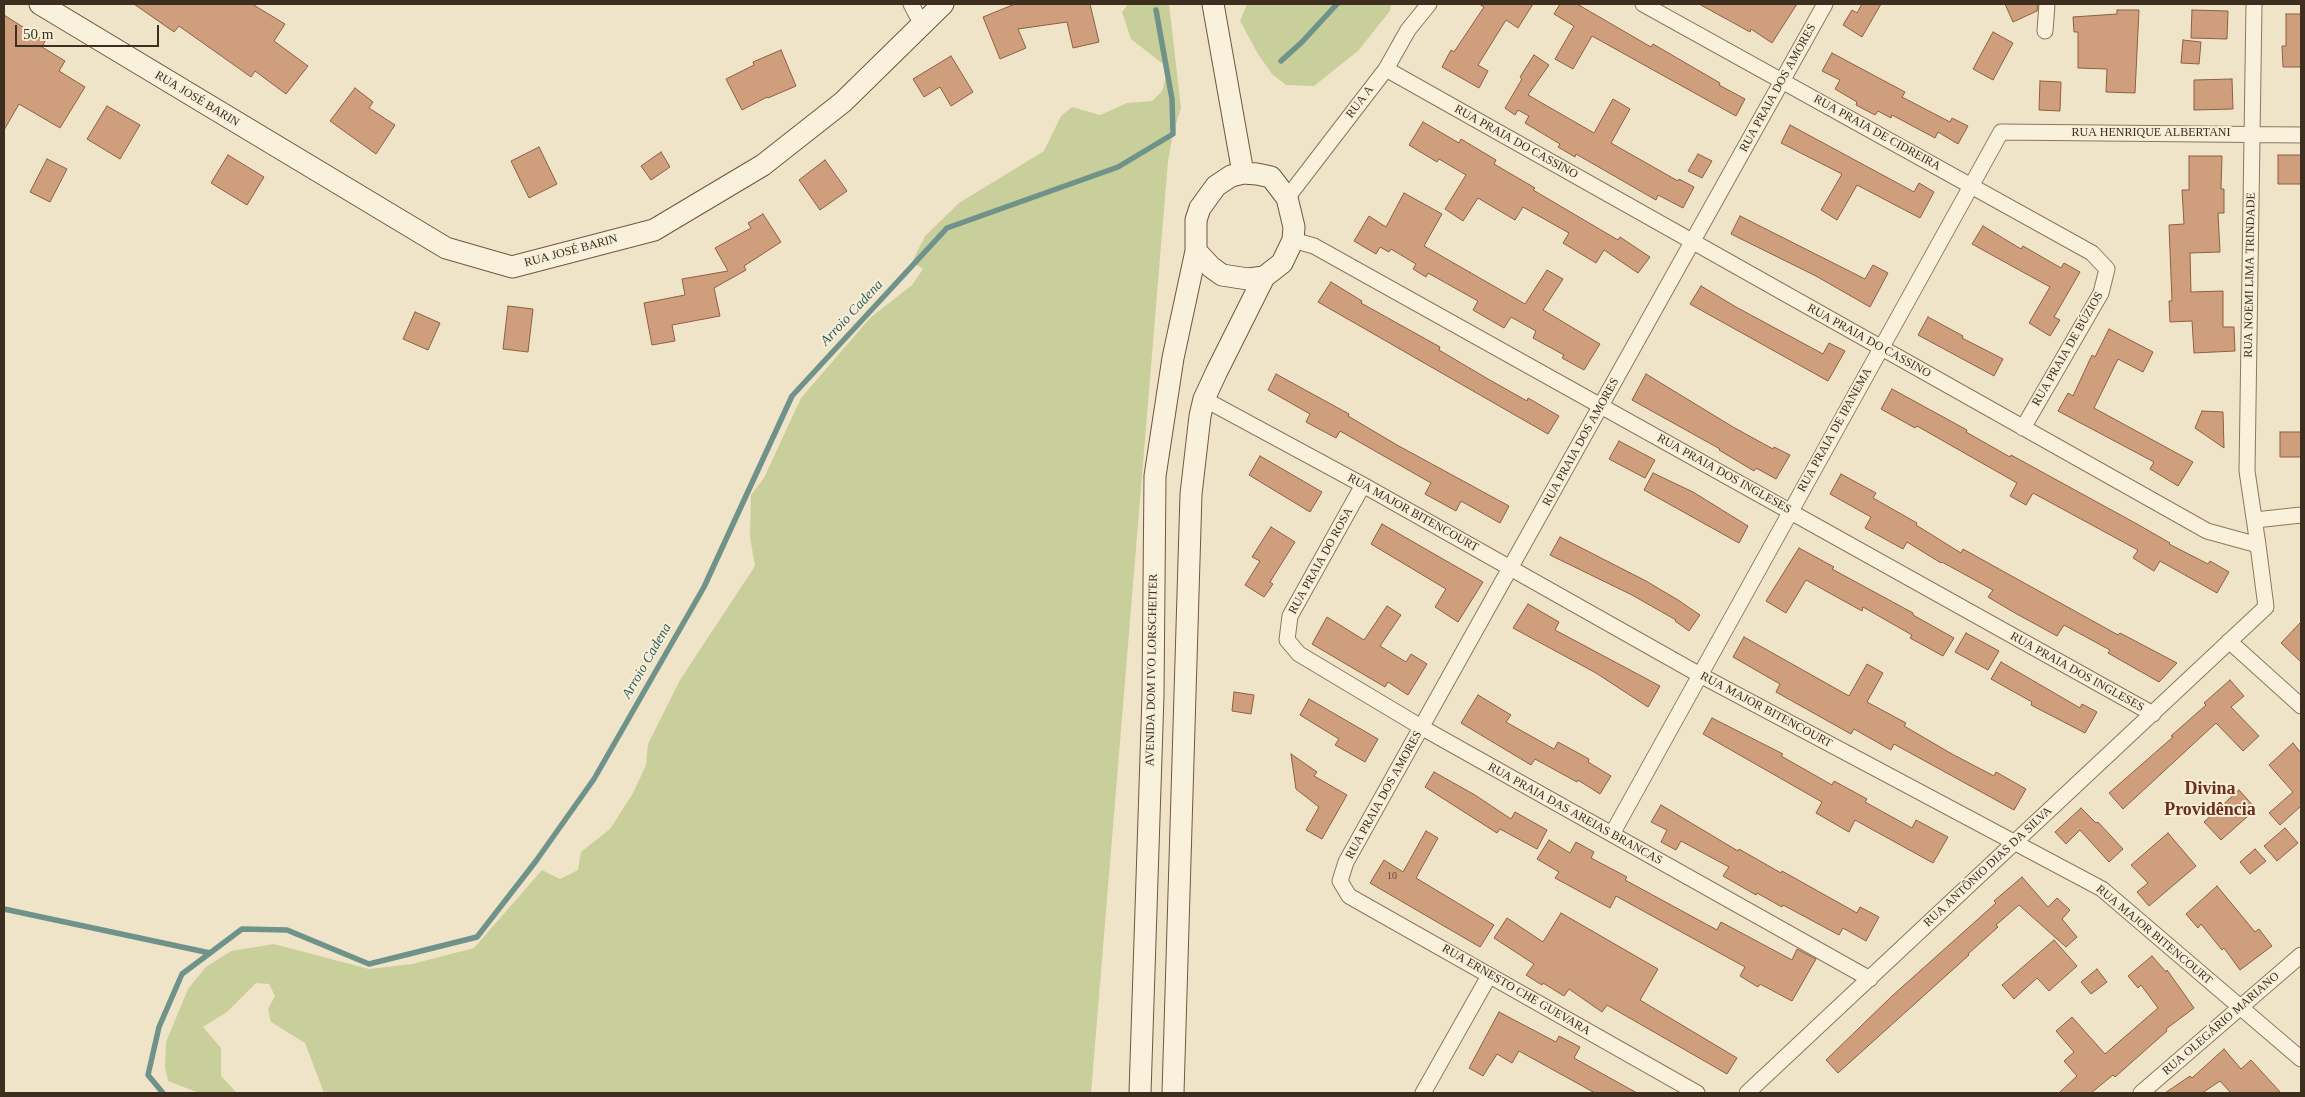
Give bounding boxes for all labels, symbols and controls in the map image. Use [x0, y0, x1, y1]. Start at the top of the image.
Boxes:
scale bar [18, 15, 161, 47]
street label: RUA PRAIA DOS AMORES [1737, 21, 1819, 155]
text: 50 m [23, 26, 53, 42]
street label: RUA JOSÉ BARIN [152, 68, 242, 130]
street label: RUA A [1343, 83, 1377, 121]
street label: RUA PRAIA DE CIDREIRA [1811, 92, 1943, 174]
street label: RUA PRAIA DO CASSINO [1452, 102, 1580, 182]
street label: RUA HENRIQUE ALBERTANI [2072, 126, 2230, 140]
street label: RUA NOEMI LIMA TRINDADE [2241, 192, 2259, 358]
street label: RUA JOSÉ BARIN [523, 232, 619, 270]
water label: Arroio Cadena [817, 277, 887, 349]
street label: RUA PRAIA DE BÚZIOS [2029, 289, 2107, 409]
street label: RUA PRAIA DO CASSINO [1805, 301, 1933, 381]
street label: RUA PRAIA DE IPANEMA [1795, 365, 1875, 495]
street label: RUA PRAIA DOS AMORES [1540, 375, 1622, 509]
street label: RUA PRAIA DOS INGLESES [1654, 431, 1794, 517]
street label: RUA MAJOR BITENCOURT [1345, 471, 1481, 555]
street label: RUA PRAIA DO ROSA [1286, 505, 1356, 617]
street label: AVENIDA DOM IVO LORSCHEITER [1143, 574, 1161, 766]
water label: Arroio Cadena [619, 620, 675, 702]
street label: RUA PRAIA DOS INGLESES [2007, 629, 2147, 715]
street label: RUA MAJOR BITENCOURT [1698, 669, 1834, 751]
street label: RUA PRAIA DOS AMORES [1343, 728, 1425, 862]
street label: RUA PRAIA DAS AREIAS BRANCAS [1485, 760, 1665, 868]
district label: Divina Providência [2164, 778, 2256, 821]
street label: RUA ANTÔNIO DIAS DA SILVA [1921, 804, 2055, 930]
house number: 10 [1387, 870, 1397, 882]
street label: RUA MAJOR BITENCOURT [2093, 882, 2215, 988]
street label: RUA ERNESTO CHE GUEVARA [1439, 941, 1593, 1039]
street label: RUA OLEGÁRIO MARIANO [2160, 969, 2282, 1079]

